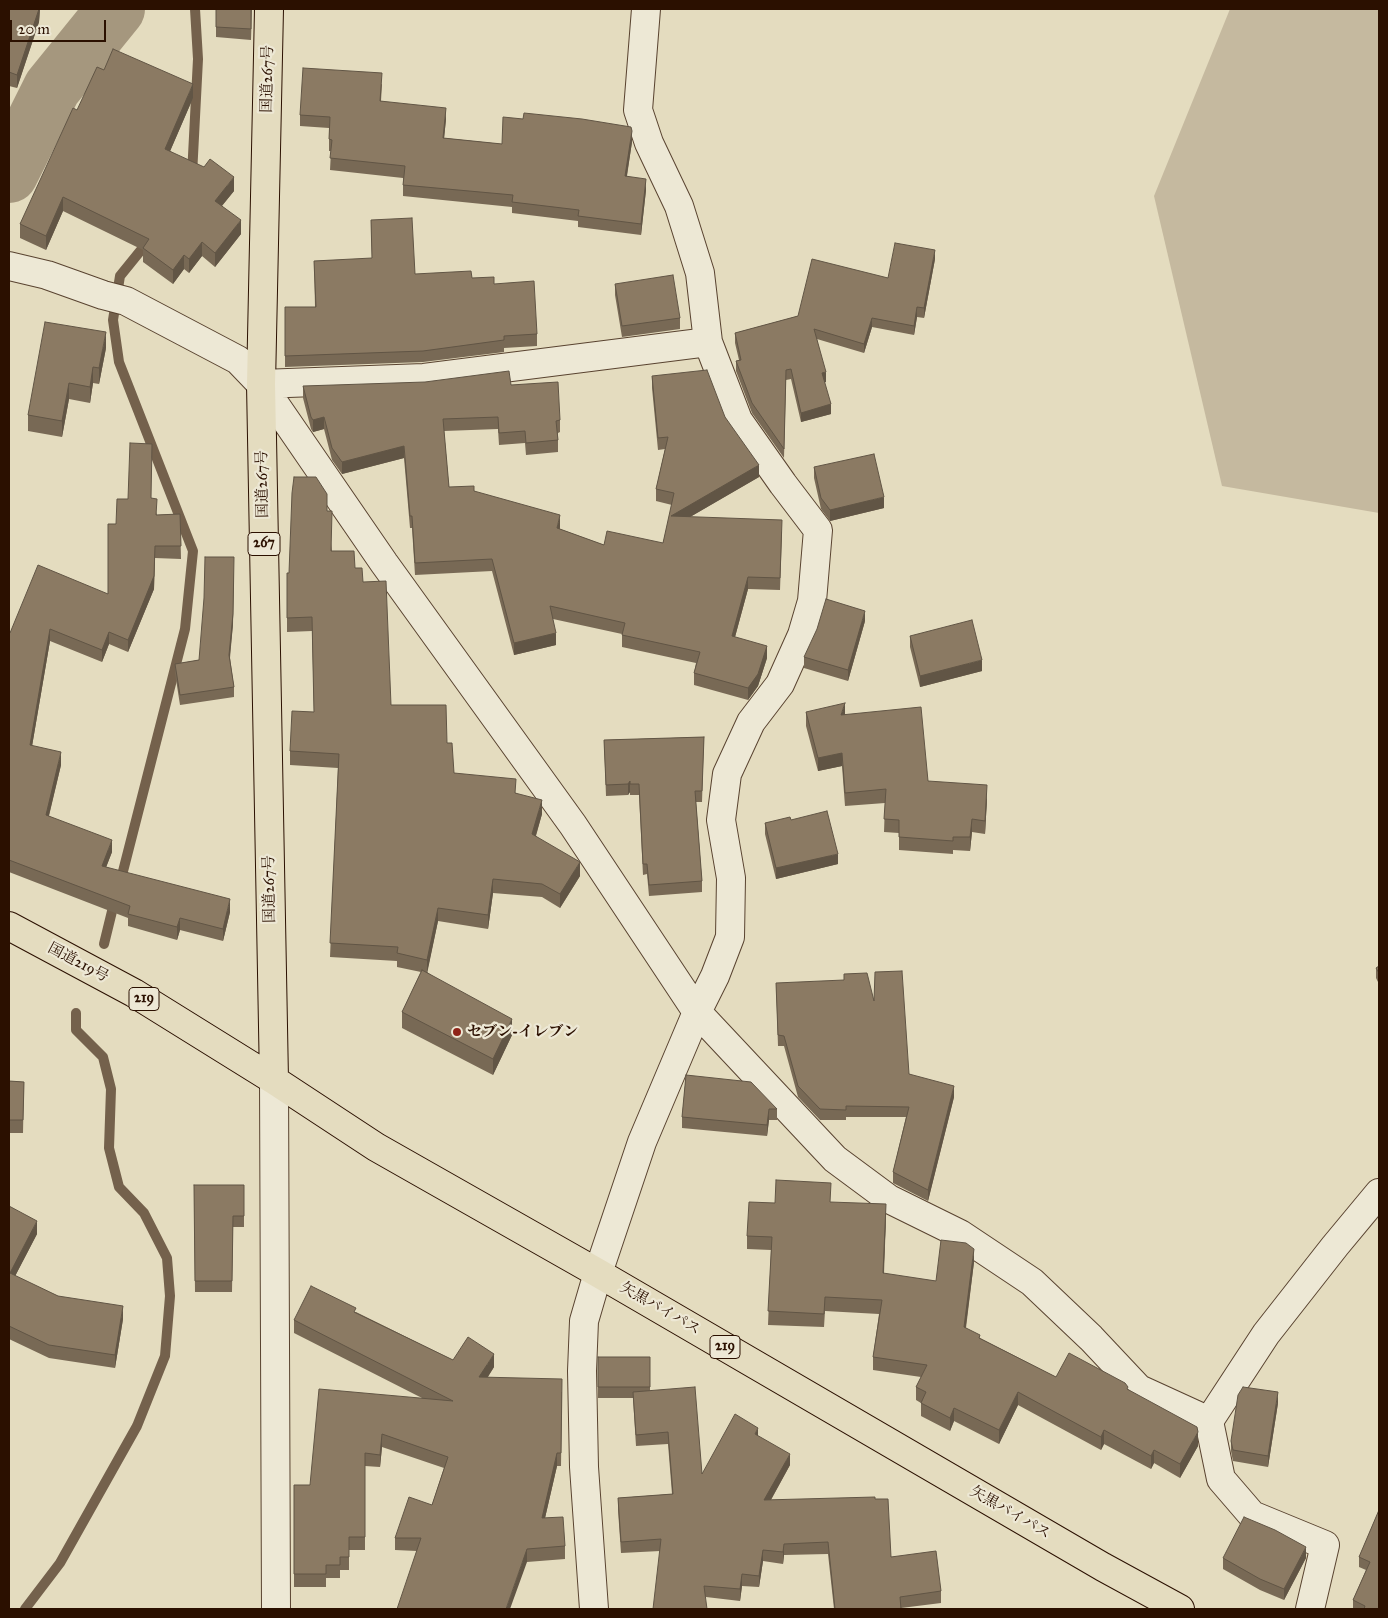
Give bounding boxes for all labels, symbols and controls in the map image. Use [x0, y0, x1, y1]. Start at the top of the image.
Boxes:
scale bar [12, 10, 109, 42]
text: 20 m [18, 20, 50, 38]
street label: 国道267号 [258, 45, 278, 113]
street label: 国道267号 [253, 450, 273, 518]
road number: 267 [248, 532, 280, 556]
street label: 国道267号 [260, 855, 280, 923]
street label: 国道219号 [45, 939, 111, 987]
road number: 219 [129, 988, 159, 1011]
place label: セブン-イレブン [467, 1023, 578, 1041]
marker: セブン-イレブン [451, 1026, 463, 1038]
street label: 矢黒バイパス [617, 1279, 703, 1339]
road number: 219 [710, 1335, 740, 1358]
street label: 矢黒バイパス [967, 1483, 1053, 1543]

